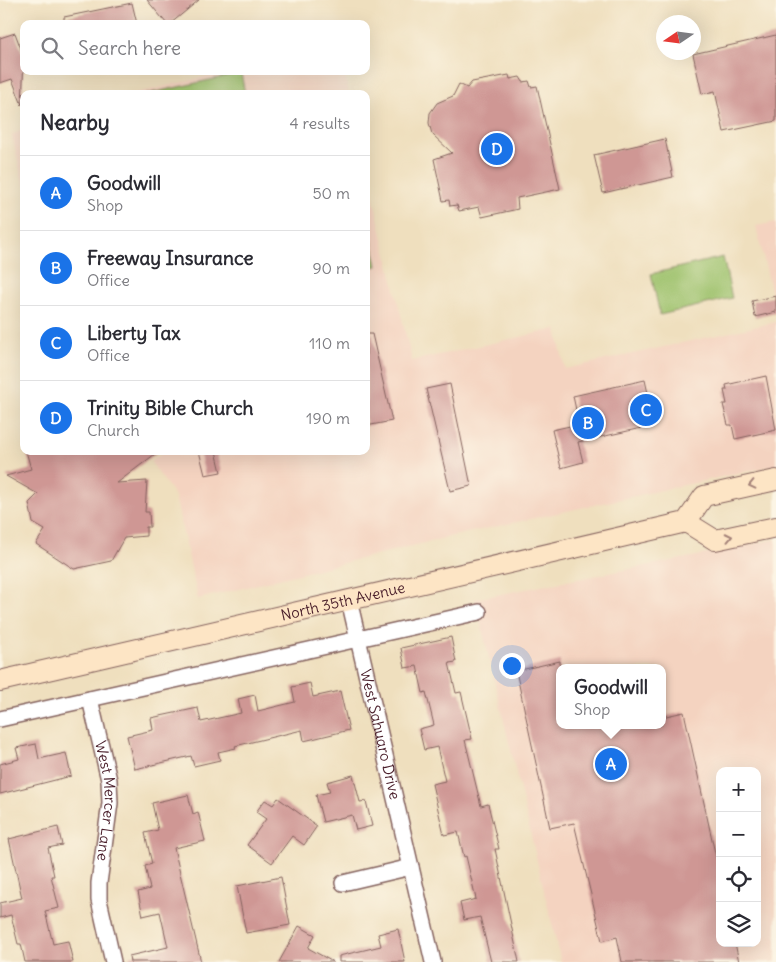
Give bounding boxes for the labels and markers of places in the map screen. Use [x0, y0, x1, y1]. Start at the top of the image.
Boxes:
pin: D [481, 130, 513, 168]
pin: C [630, 391, 662, 429]
pin: B [572, 404, 604, 442]
pin: A [595, 745, 627, 783]

